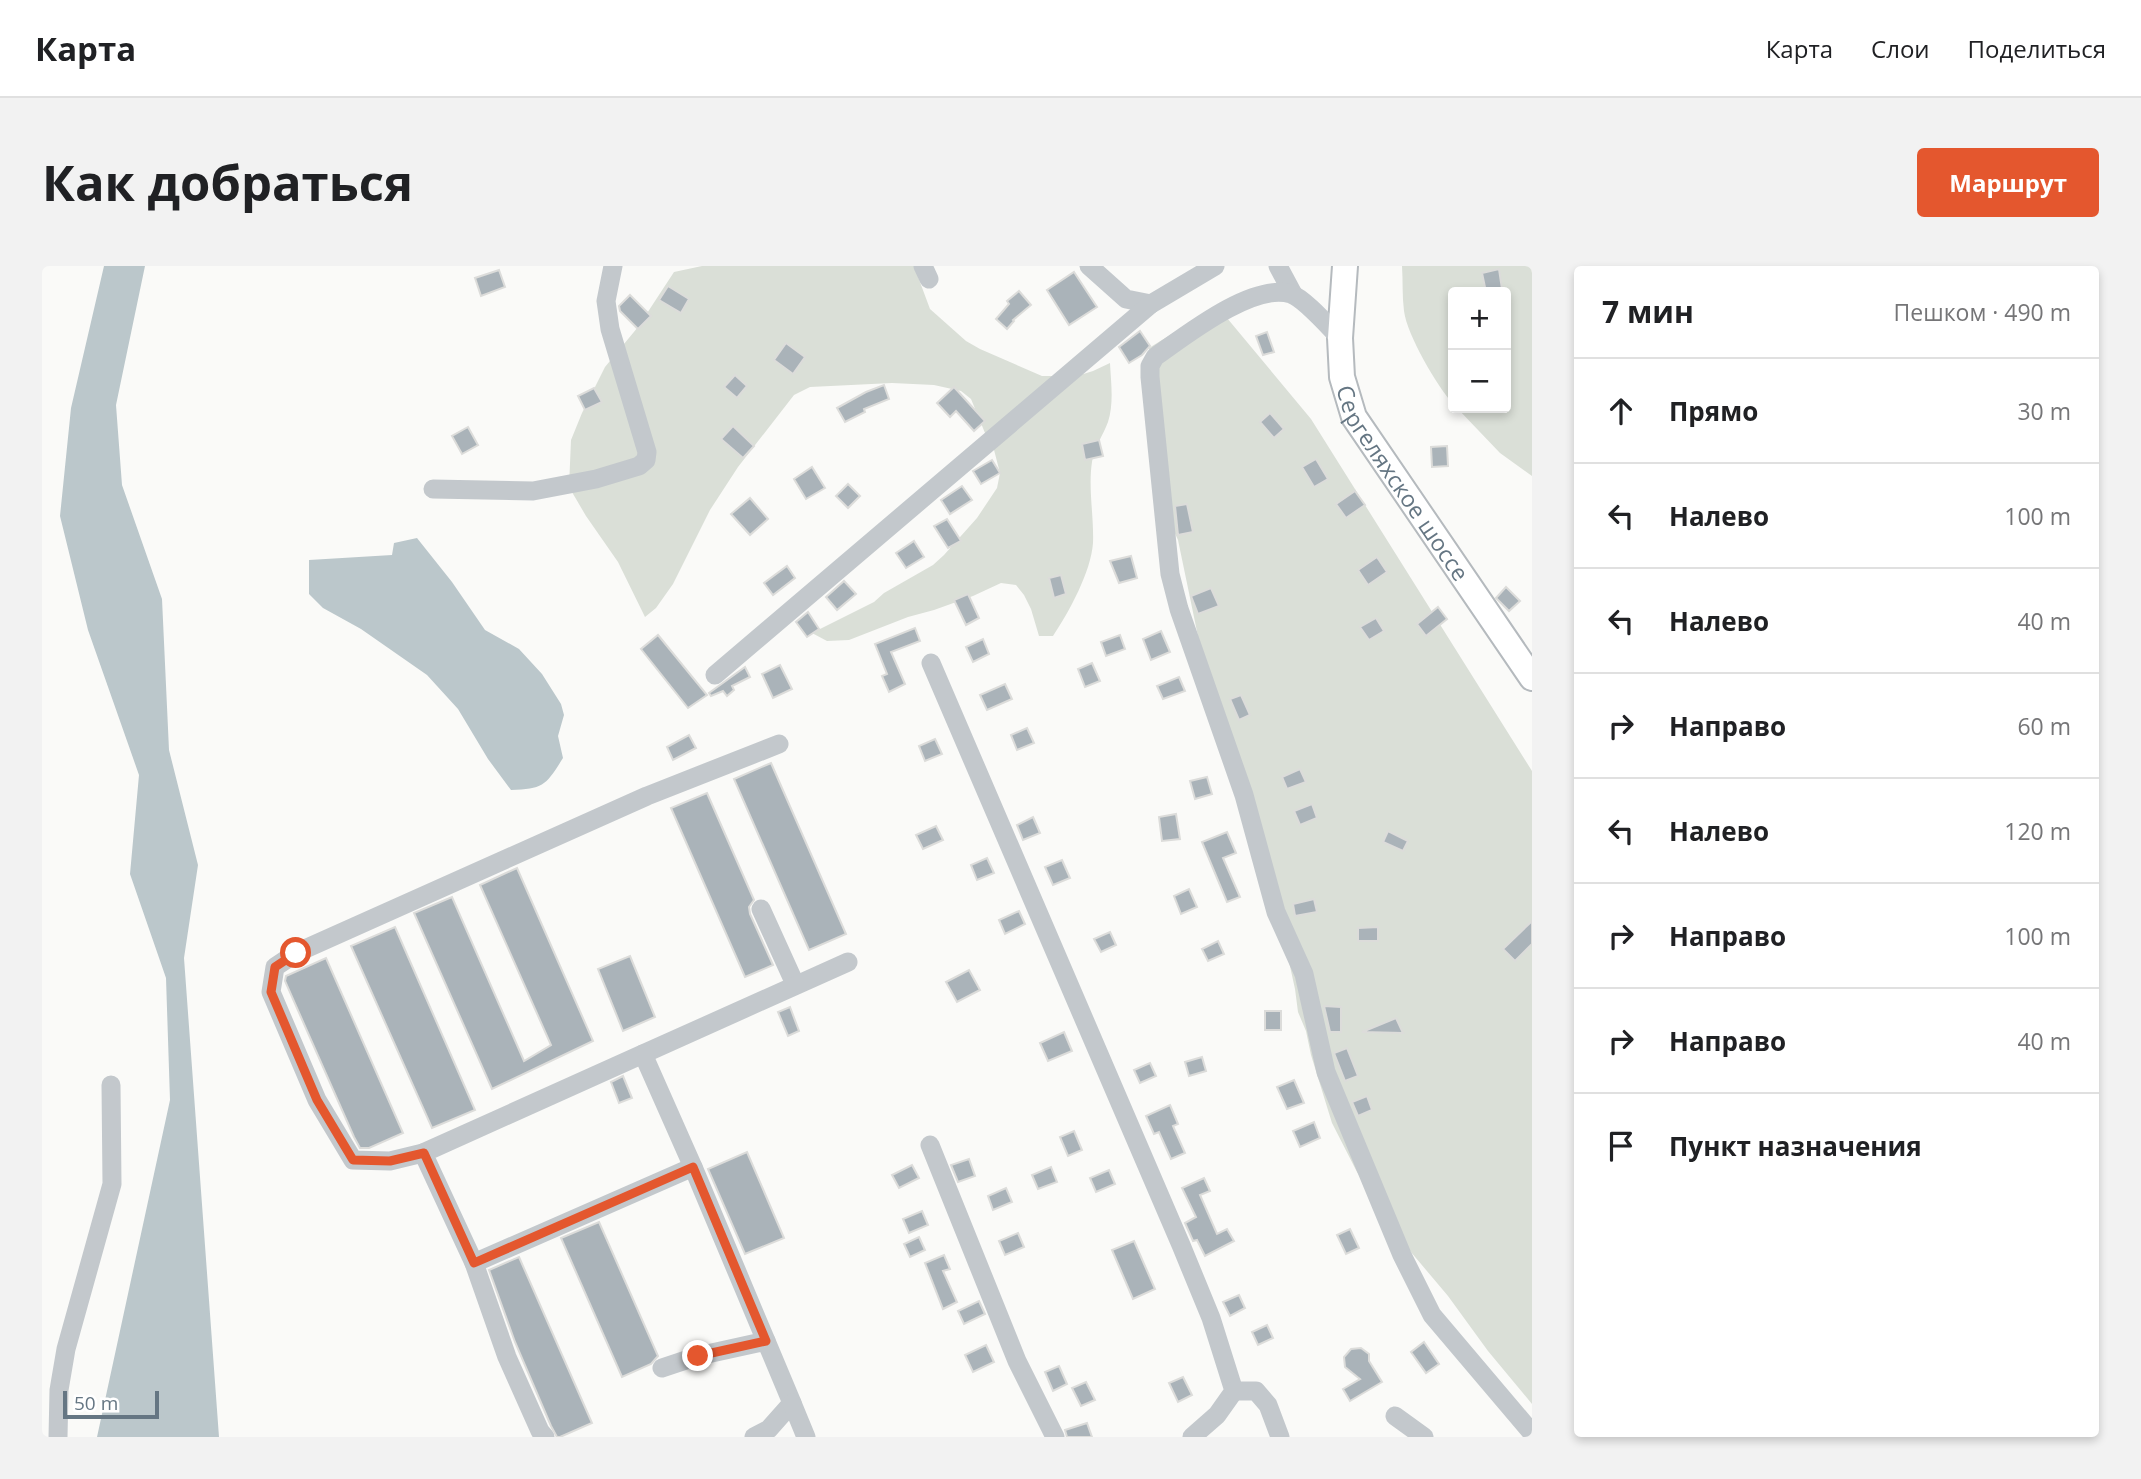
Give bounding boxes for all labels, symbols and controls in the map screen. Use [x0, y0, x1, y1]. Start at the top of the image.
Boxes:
text: Карта [35, 26, 136, 71]
text: Карта [1766, 32, 1833, 65]
text: Слои [1871, 32, 1930, 65]
text: Поделиться [1968, 32, 2106, 65]
button: Маршрут [1917, 148, 2099, 217]
text: Как добраться [42, 149, 413, 215]
map controls [1448, 287, 1511, 413]
button: + [1448, 287, 1511, 350]
text: 7 мин [1602, 291, 1694, 332]
text: Пешком · 490 m [1894, 296, 2071, 328]
button: − [1448, 350, 1511, 413]
street label: Сергеляхское шоссе [1329, 381, 1477, 587]
icon: ahead [1602, 392, 1640, 430]
text: Прямо [1669, 393, 1758, 429]
text: 30 m [2017, 395, 2071, 427]
icon: left [1602, 497, 1640, 535]
text: Налево [1669, 498, 1769, 534]
text: 100 m [2004, 500, 2071, 532]
icon: left [1602, 602, 1640, 640]
text: Налево [1669, 603, 1769, 639]
text: 40 m [2017, 605, 2071, 637]
icon: right [1602, 707, 1640, 745]
text: Направо [1669, 708, 1786, 744]
text: 60 m [2017, 710, 2071, 742]
icon: left [1602, 812, 1640, 850]
text: Налево [1669, 813, 1769, 849]
text: 120 m [2004, 815, 2071, 847]
icon: right [1602, 917, 1640, 955]
text: Направо [1669, 918, 1786, 954]
text: 100 m [2004, 920, 2071, 952]
route start [280, 937, 311, 968]
icon: right [1602, 1022, 1640, 1060]
text: Направо [1669, 1023, 1786, 1059]
text: 40 m [2017, 1025, 2071, 1057]
icon: arrive [1602, 1127, 1640, 1165]
text: Пункт назначения [1669, 1128, 1922, 1164]
route end [682, 1340, 713, 1371]
scale bar [63, 1388, 159, 1420]
text: 50 m [74, 1390, 118, 1416]

